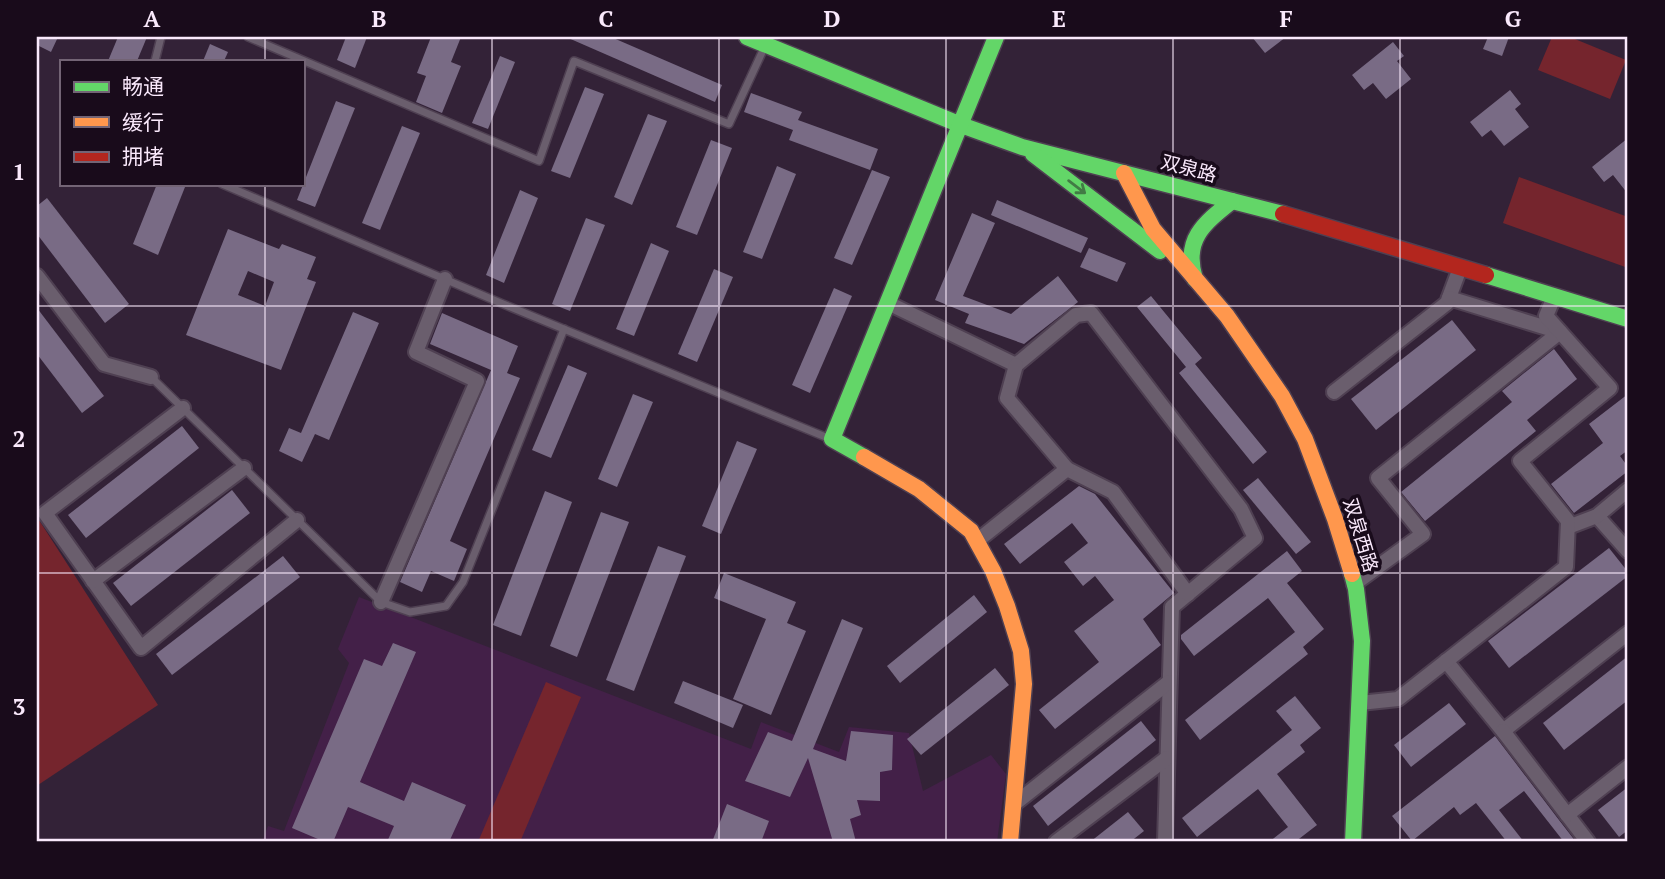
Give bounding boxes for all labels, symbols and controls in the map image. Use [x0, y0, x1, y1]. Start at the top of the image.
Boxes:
text: A [144, 3, 161, 34]
text: B [372, 3, 387, 34]
text: C [599, 3, 614, 34]
text: D [824, 3, 841, 34]
text: E [1052, 3, 1066, 34]
text: F [1279, 3, 1293, 34]
text: G [1505, 3, 1522, 34]
legend [60, 60, 304, 186]
text: 畅通 [122, 72, 164, 100]
text: 缓行 [122, 108, 164, 136]
text: 拥堵 [122, 142, 164, 170]
street label: 双泉路 [1158, 148, 1220, 187]
text: 1 [13, 156, 26, 187]
one-way arrow [1067, 180, 1086, 195]
text: 2 [13, 423, 26, 454]
street label: 双泉西路 [1338, 495, 1385, 575]
text: 3 [13, 691, 26, 722]

